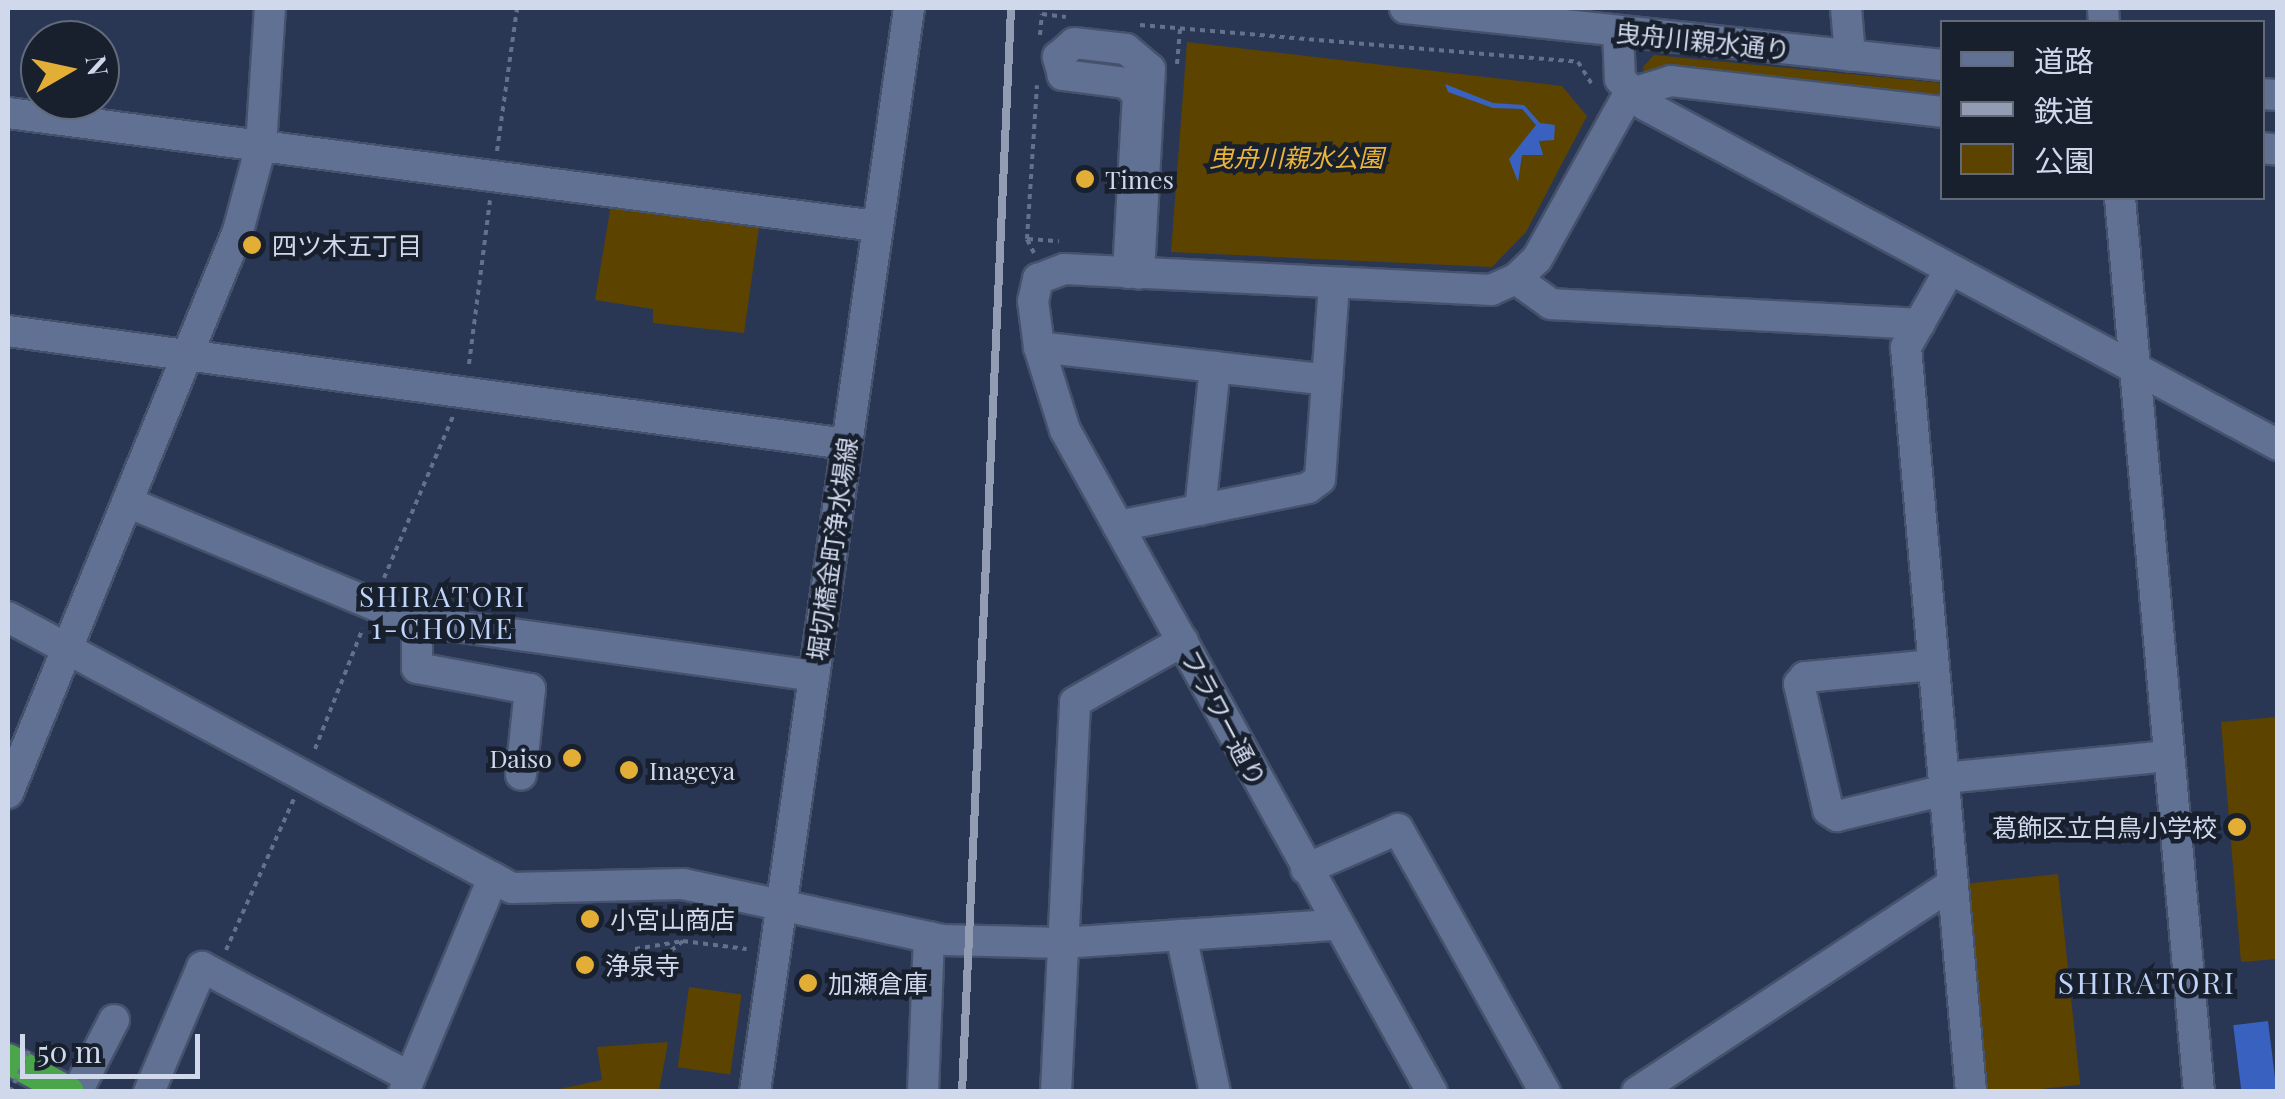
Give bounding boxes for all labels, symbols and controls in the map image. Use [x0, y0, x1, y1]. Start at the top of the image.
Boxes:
street label: 曳舟川親水通り [1614, 17, 1792, 65]
north arrow [20, 20, 120, 120]
legend [1940, 20, 2265, 200]
text: 道路 [2034, 40, 2094, 80]
text: N [78, 53, 118, 78]
text: 鉄道 [2034, 90, 2094, 130]
text: 公園 [2034, 140, 2094, 180]
park label: 曳舟川親水公園 [1209, 142, 1383, 172]
place label: Times [1105, 164, 1174, 194]
marker: Times [1074, 168, 1096, 190]
place label: 四ツ木五丁目 [272, 230, 422, 260]
marker: 四ツ木五丁目 [241, 234, 263, 256]
street label: 堀切橋金町浄水場線 [801, 436, 863, 662]
district label: SHIRATORI 1-CHOME [359, 579, 527, 645]
street label: フラワー通り [1176, 645, 1272, 791]
place label: Daiso [489, 743, 552, 773]
marker: Daiso [561, 747, 583, 769]
place label: Inageya [649, 755, 735, 785]
marker: Inageya [618, 759, 640, 781]
place label: 葛飾区立白鳥小学校 [1992, 812, 2217, 842]
marker: 葛飾区立白鳥小学校 [2226, 816, 2248, 838]
place label: 小宮山商店 [610, 904, 735, 934]
marker: 小宮山商店 [579, 908, 601, 930]
place label: 浄泉寺 [605, 950, 680, 980]
marker: 浄泉寺 [574, 954, 596, 976]
district label: SHIRATORI [2058, 964, 2236, 1000]
place label: 加瀬倉庫 [828, 968, 928, 998]
marker: 加瀬倉庫 [797, 972, 819, 994]
scale bar [25, 1014, 205, 1076]
text: 50 m [37, 1031, 102, 1071]

